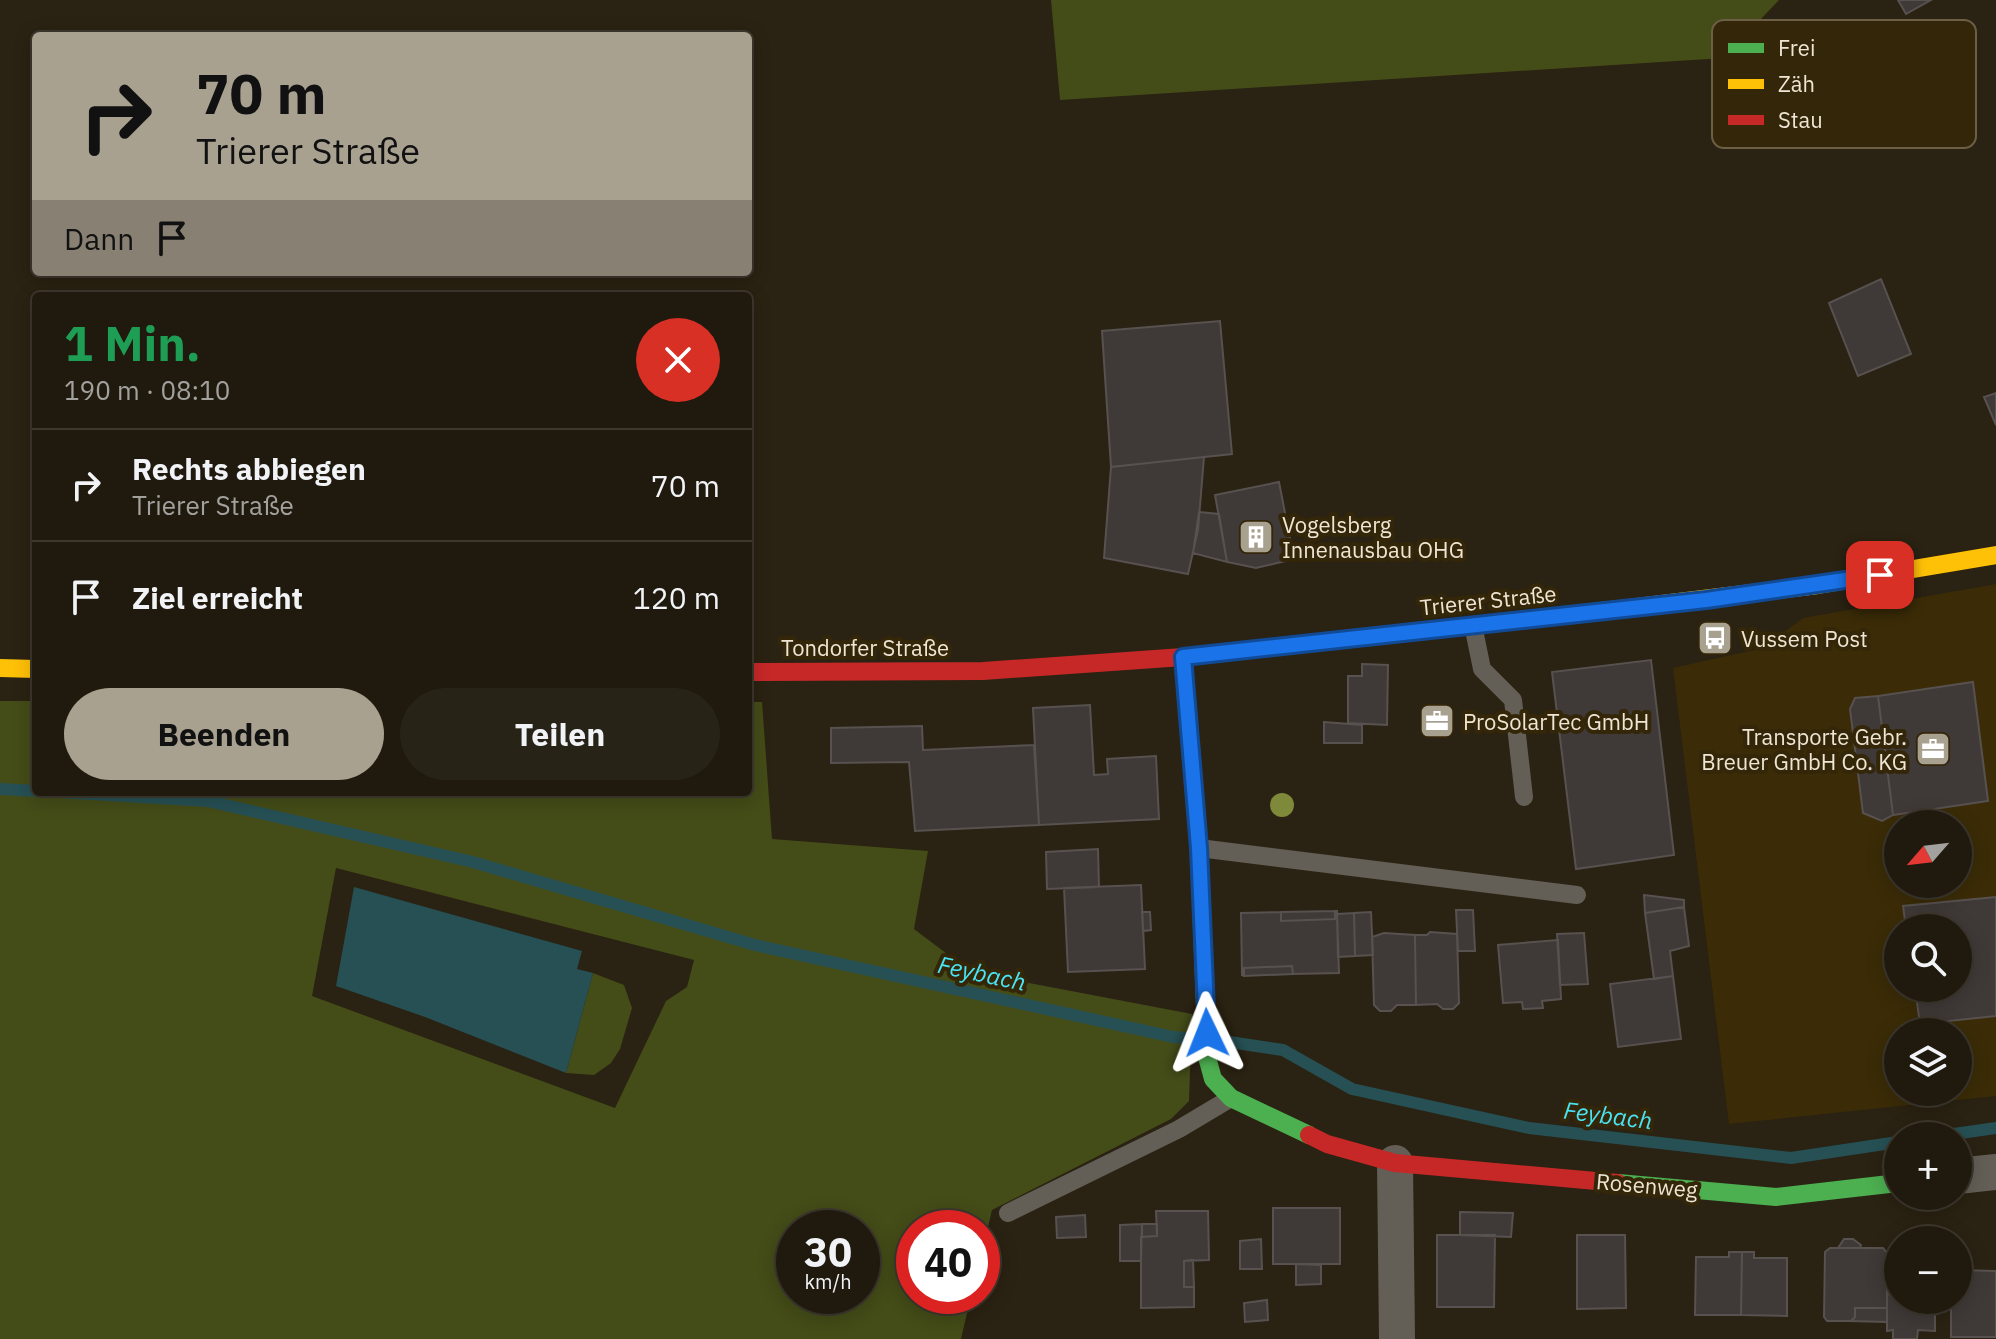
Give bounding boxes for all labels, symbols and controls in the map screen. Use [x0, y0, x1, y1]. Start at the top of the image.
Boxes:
legend [1712, 20, 1976, 148]
text: Frei [1778, 33, 1815, 62]
text: 70 m [196, 57, 326, 129]
icon: right [64, 64, 168, 168]
text: Zäh [1778, 69, 1815, 98]
text: Stau [1778, 105, 1823, 134]
text: Trierer Straße [196, 127, 420, 174]
icon: arrive [150, 216, 194, 260]
text: Dann [64, 219, 134, 258]
text: 1 Min. [64, 312, 201, 374]
button: close [636, 318, 720, 402]
text: 190 m · 08:10 [64, 373, 230, 407]
text: Rechts abbiegen [132, 449, 366, 488]
icon: right [64, 463, 108, 507]
text: 70 m [651, 466, 720, 505]
text: Trierer Straße [132, 488, 294, 522]
place label: Vogelsberg Innenausbau OHG [1282, 510, 1464, 564]
building icon: Vogelsberg Innenausbau OHG [1237, 518, 1275, 556]
pin [1846, 541, 1914, 609]
icon: arrive [1858, 553, 1902, 597]
icon: arrive [64, 575, 108, 619]
text: Ziel erreicht [132, 578, 303, 617]
text: 120 m [633, 578, 720, 617]
street label: Trierer Straße [1418, 578, 1558, 622]
bus stop icon: Vussem Post [1696, 619, 1734, 657]
place label: Vussem Post [1741, 624, 1868, 653]
street label: Tondorfer Straße [781, 633, 949, 662]
button: Beenden [64, 688, 384, 780]
button: Teilen [400, 688, 720, 780]
office icon: ProSolarTec GmbH [1418, 702, 1456, 740]
place label: ProSolarTec GmbH [1463, 707, 1649, 736]
place label: Transporte Gebr. Breuer GmbH Co. KG [1701, 722, 1907, 776]
office icon: Transporte Gebr. Breuer GmbH Co. KG [1914, 730, 1952, 768]
north arrow [1884, 810, 1972, 898]
map controls [1884, 810, 1972, 1314]
button: search [1884, 914, 1972, 1002]
water label: Feybach [935, 948, 1029, 998]
position arrow [1165, 991, 1249, 1075]
button: layers [1884, 1018, 1972, 1106]
water label: Feybach [1562, 1094, 1654, 1136]
button: + [1884, 1122, 1972, 1210]
street label: Rosenweg [1595, 1166, 1699, 1204]
speed limit sign: 40 [896, 1210, 1000, 1314]
text: 30 [804, 1226, 852, 1278]
button: − [1884, 1226, 1972, 1314]
text: km/h [804, 1268, 852, 1295]

